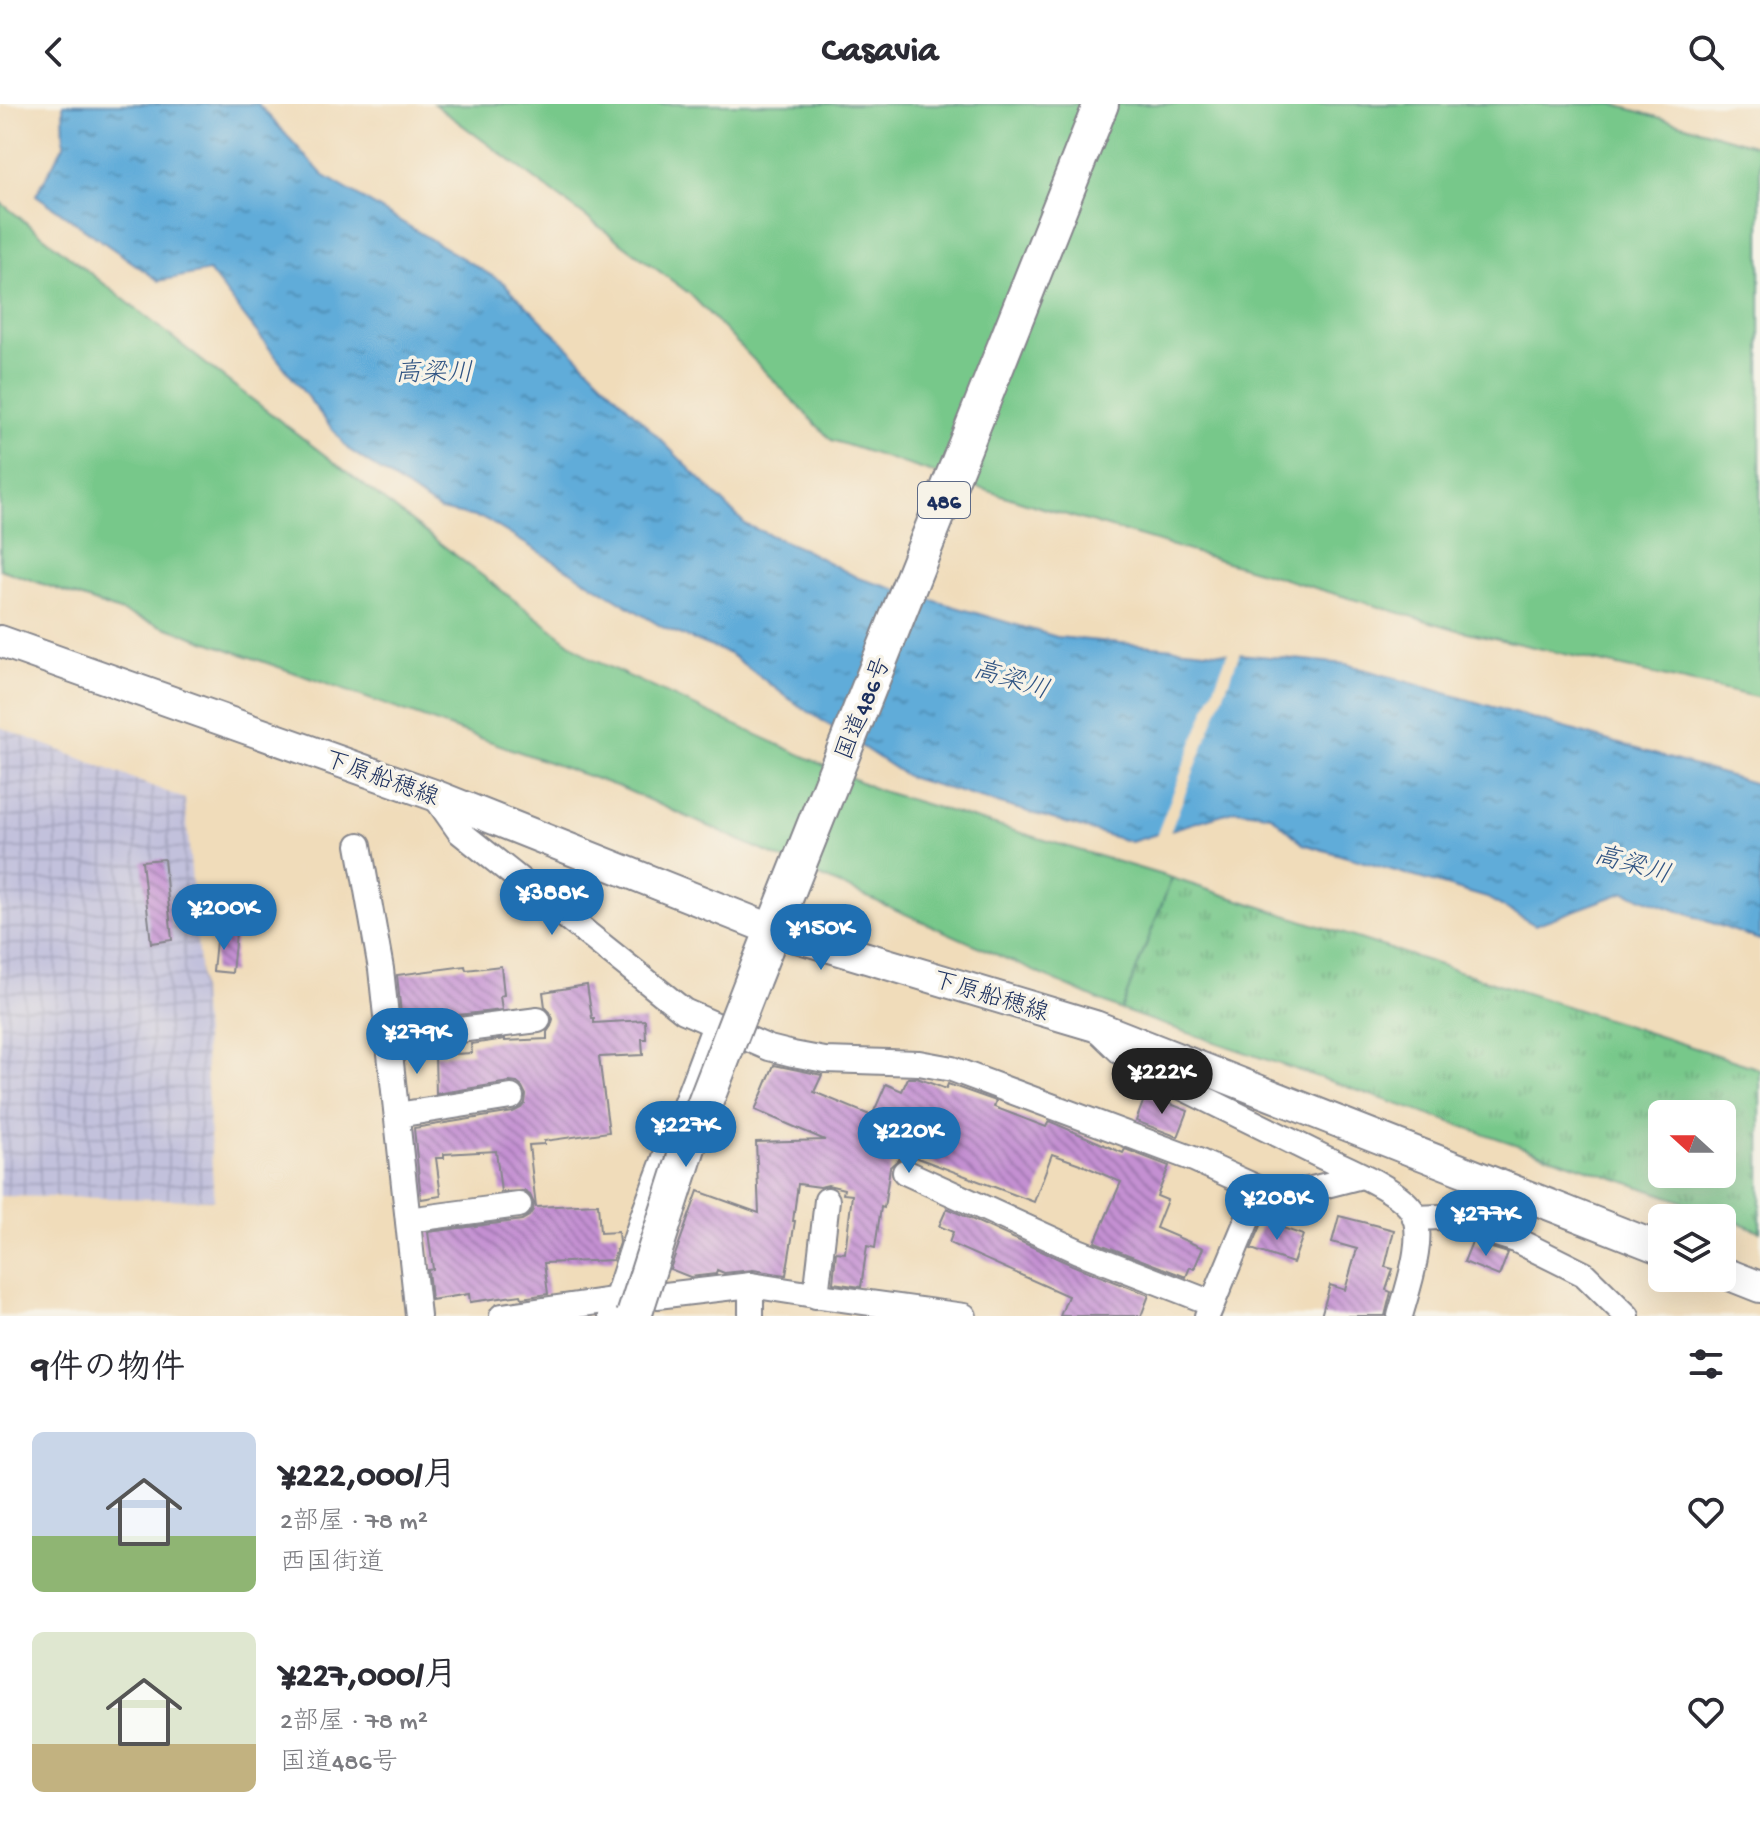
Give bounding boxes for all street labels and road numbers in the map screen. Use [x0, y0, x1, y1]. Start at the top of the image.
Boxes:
road number: 486 [918, 482, 970, 518]
street label: 国道486号 [831, 653, 899, 765]
street label: 下原船穂線 [319, 745, 442, 814]
street label: 下原船穂線 [928, 966, 1052, 1030]

